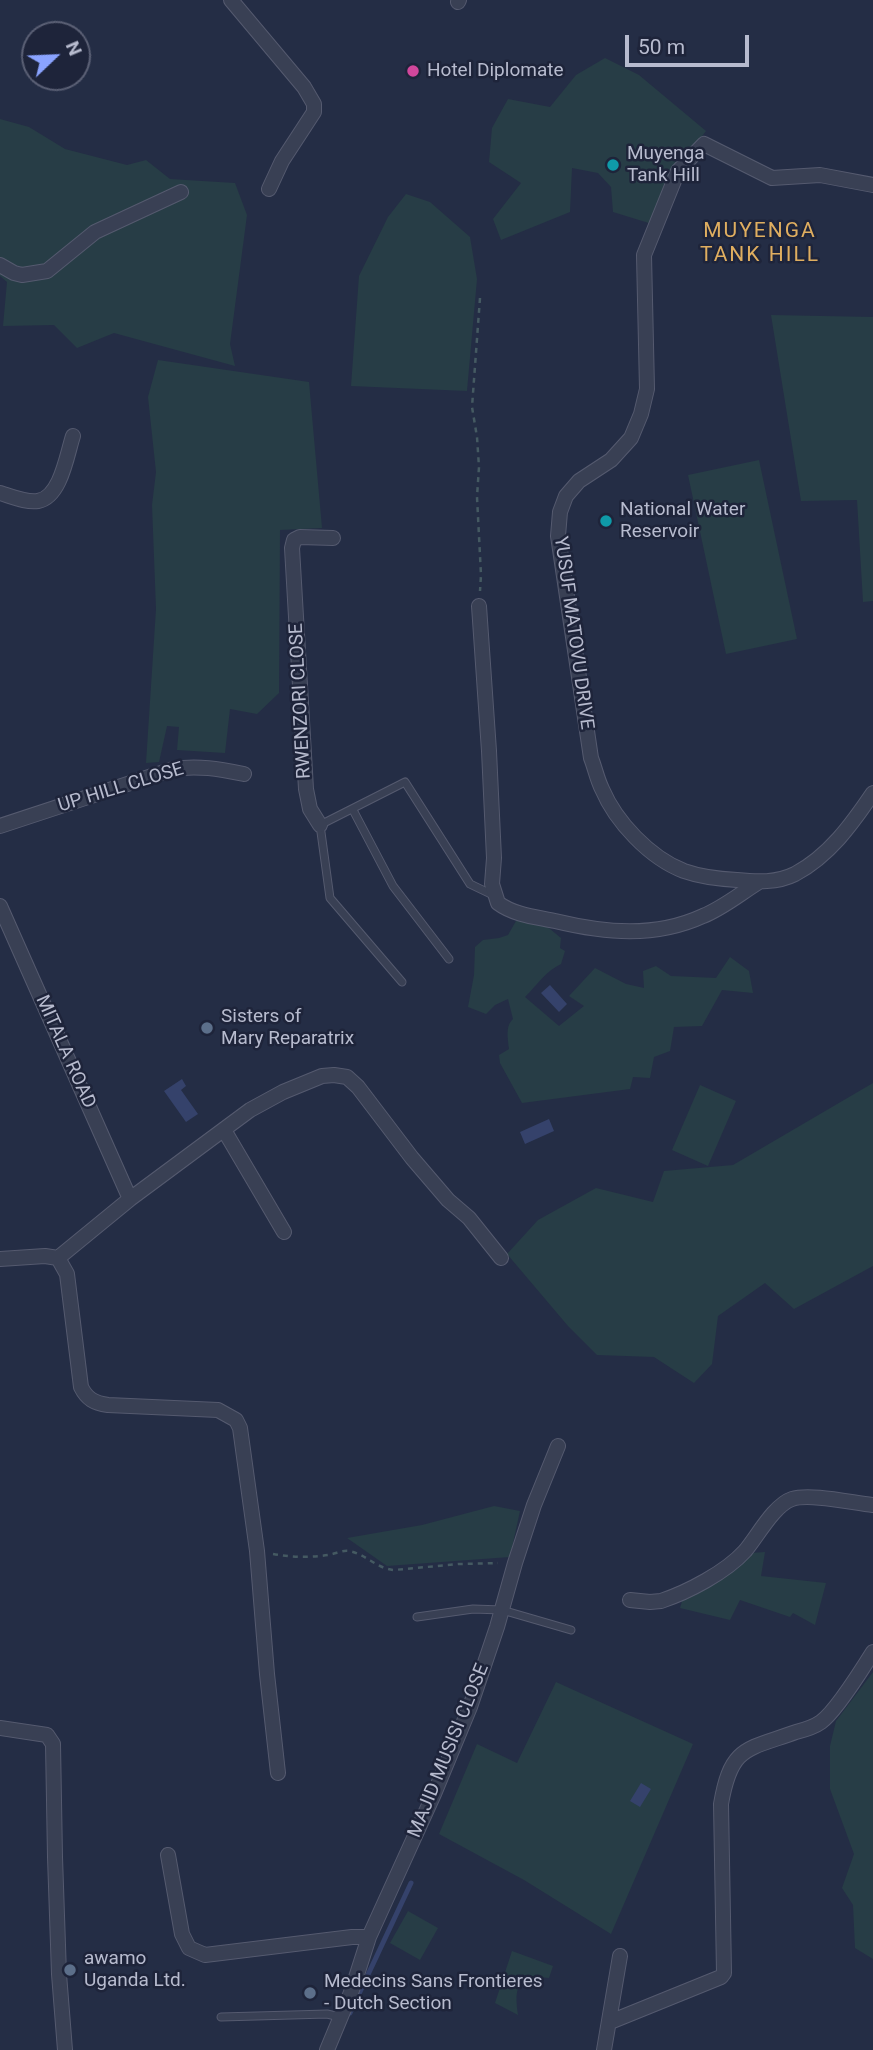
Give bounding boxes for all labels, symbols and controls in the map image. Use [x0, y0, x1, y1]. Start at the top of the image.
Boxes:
north arrow [21, 21, 91, 91]
scale bar [628, 21, 752, 65]
text: 50 m [638, 35, 685, 59]
text: N [61, 38, 87, 59]
place label: Hotel Diplomate [427, 60, 564, 82]
marker: Hotel Diplomate [405, 63, 421, 79]
place label: Muyenga Tank Hill [627, 143, 705, 187]
marker: Muyenga Tank Hill [605, 157, 621, 173]
district label: MUYENGA TANK HILL [701, 219, 819, 269]
place label: National Water Reservoir [620, 499, 745, 543]
marker: National Water Reservoir [598, 513, 614, 529]
street label: YUSUF MATOVU DRIVE [548, 535, 598, 731]
street label: RWENZORI CLOSE [286, 623, 316, 779]
street label: UP HILL CLOSE [55, 758, 187, 818]
street label: MITALA ROAD [30, 992, 100, 1112]
place label: Sisters of Mary Reparatrix [221, 1006, 354, 1050]
marker: Sisters of Mary Reparatrix [199, 1020, 215, 1036]
street label: MAJID MUSISI CLOSE [404, 1661, 494, 1841]
place label: awamo Uganda Ltd. [84, 1948, 186, 1992]
marker: awamo Uganda Ltd. [62, 1962, 78, 1978]
place label: Medecins Sans Frontieres - Dutch Section [324, 1971, 543, 2015]
marker: Medecins Sans Frontieres - Dutch Section [302, 1985, 318, 2001]

